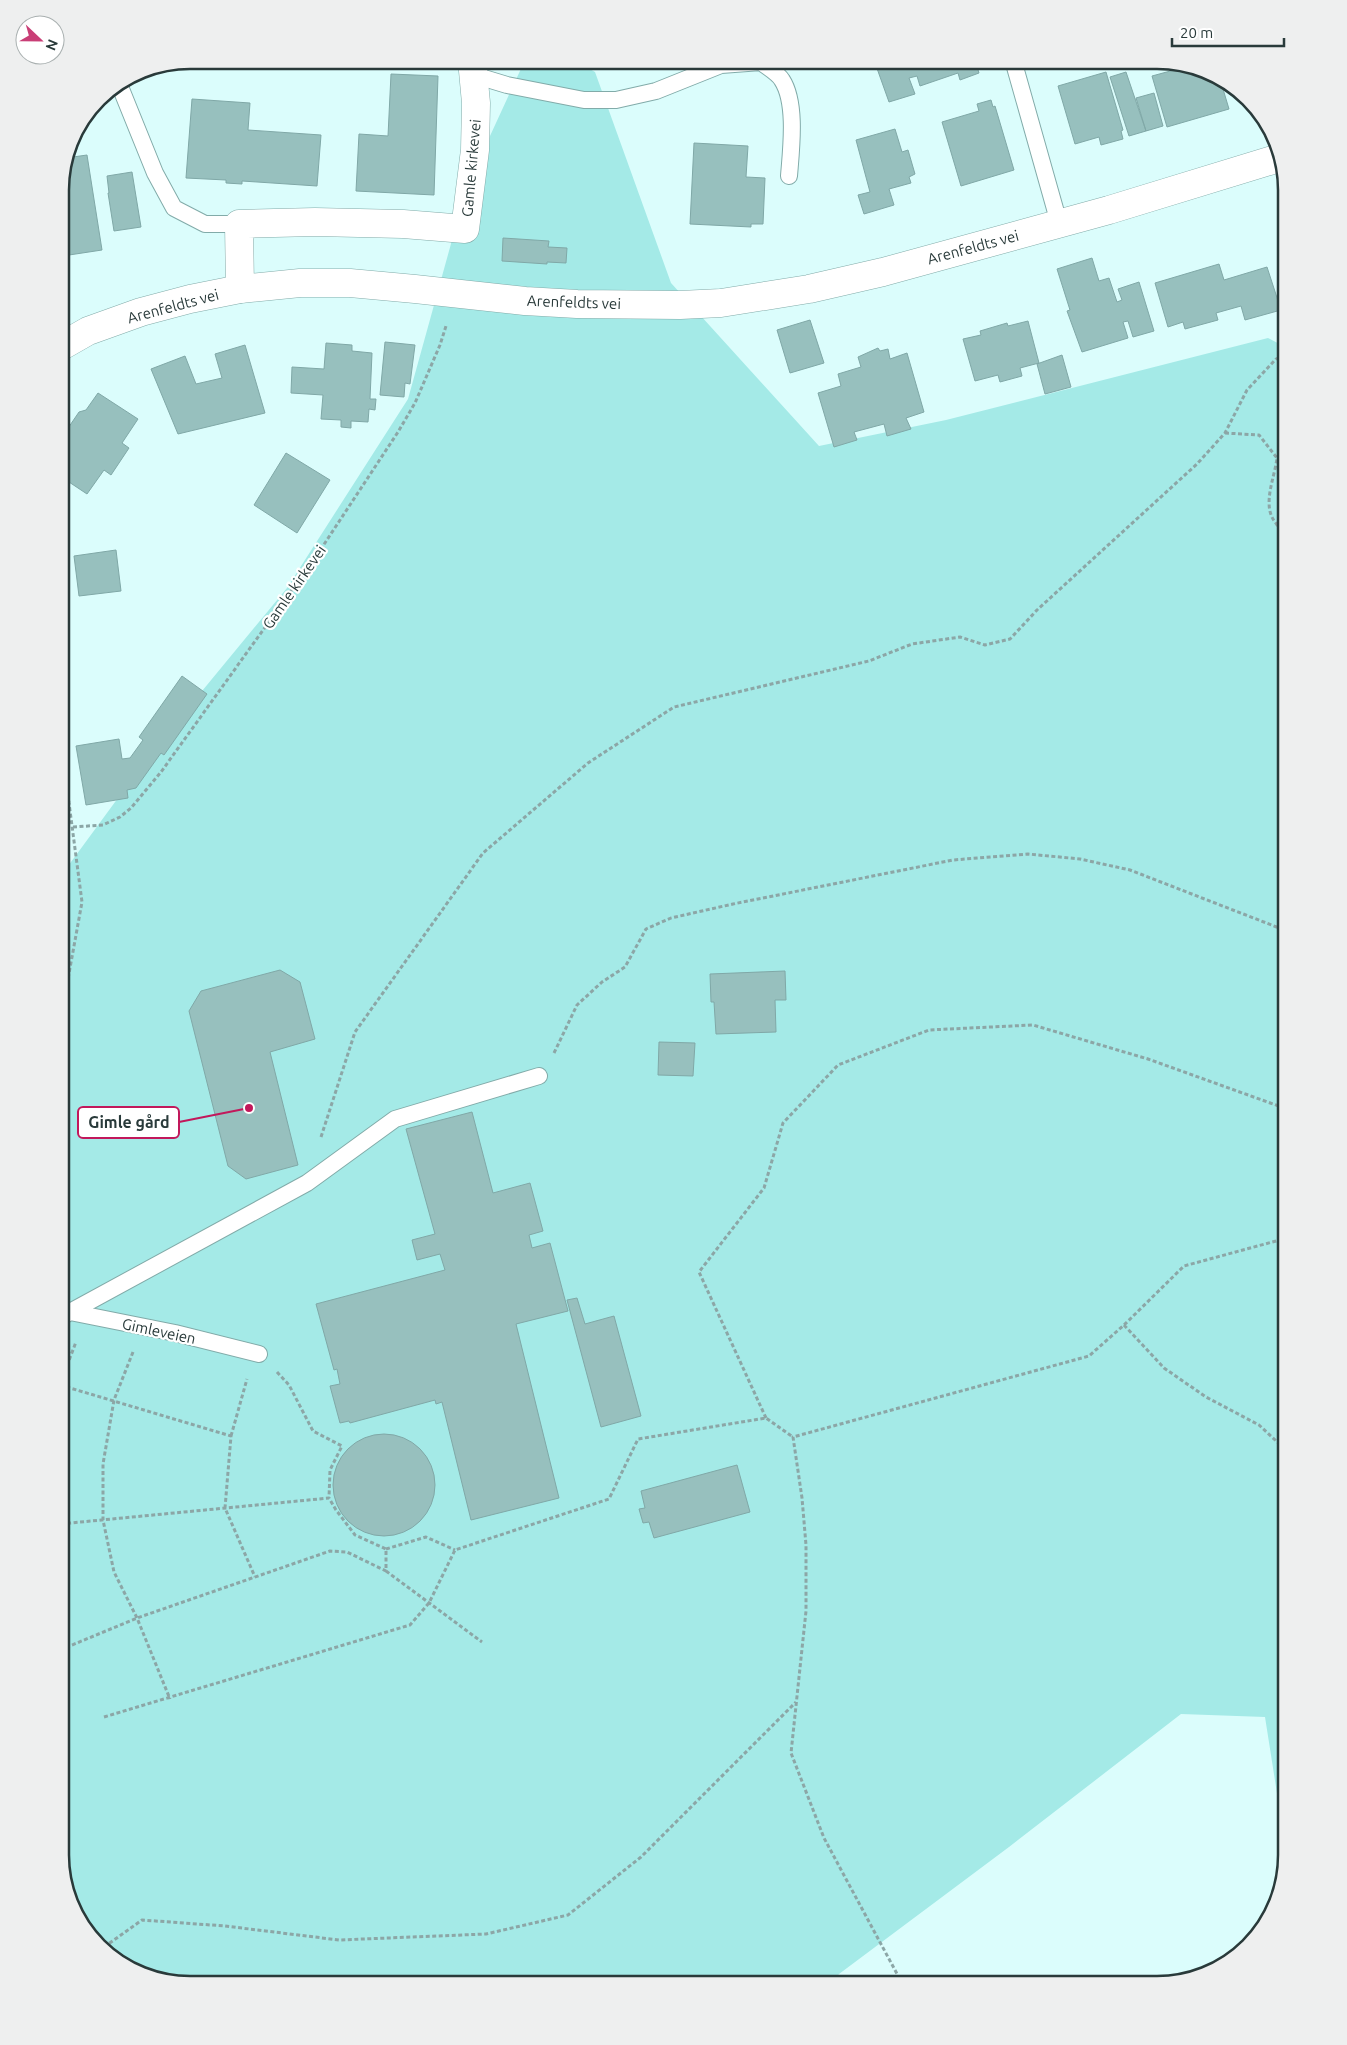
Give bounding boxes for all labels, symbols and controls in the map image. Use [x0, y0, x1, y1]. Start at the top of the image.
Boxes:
north arrow [15, 15, 65, 65]
scale bar [1172, 15, 1284, 47]
text: 20 m [1180, 24, 1213, 41]
text: N [43, 37, 61, 53]
street label: Gamle kirkevei [458, 118, 484, 218]
street label: Arenfeldts vei [925, 227, 1021, 267]
street label: Arenfeldts vei [125, 286, 221, 326]
street label: Arenfeldts vei [527, 292, 621, 312]
street label: Gamle kirkevei [259, 542, 329, 632]
callout: Gimle gård [78, 1107, 179, 1138]
text: Gimle gård [88, 1113, 170, 1131]
street label: Gimleveien [121, 1315, 197, 1347]

